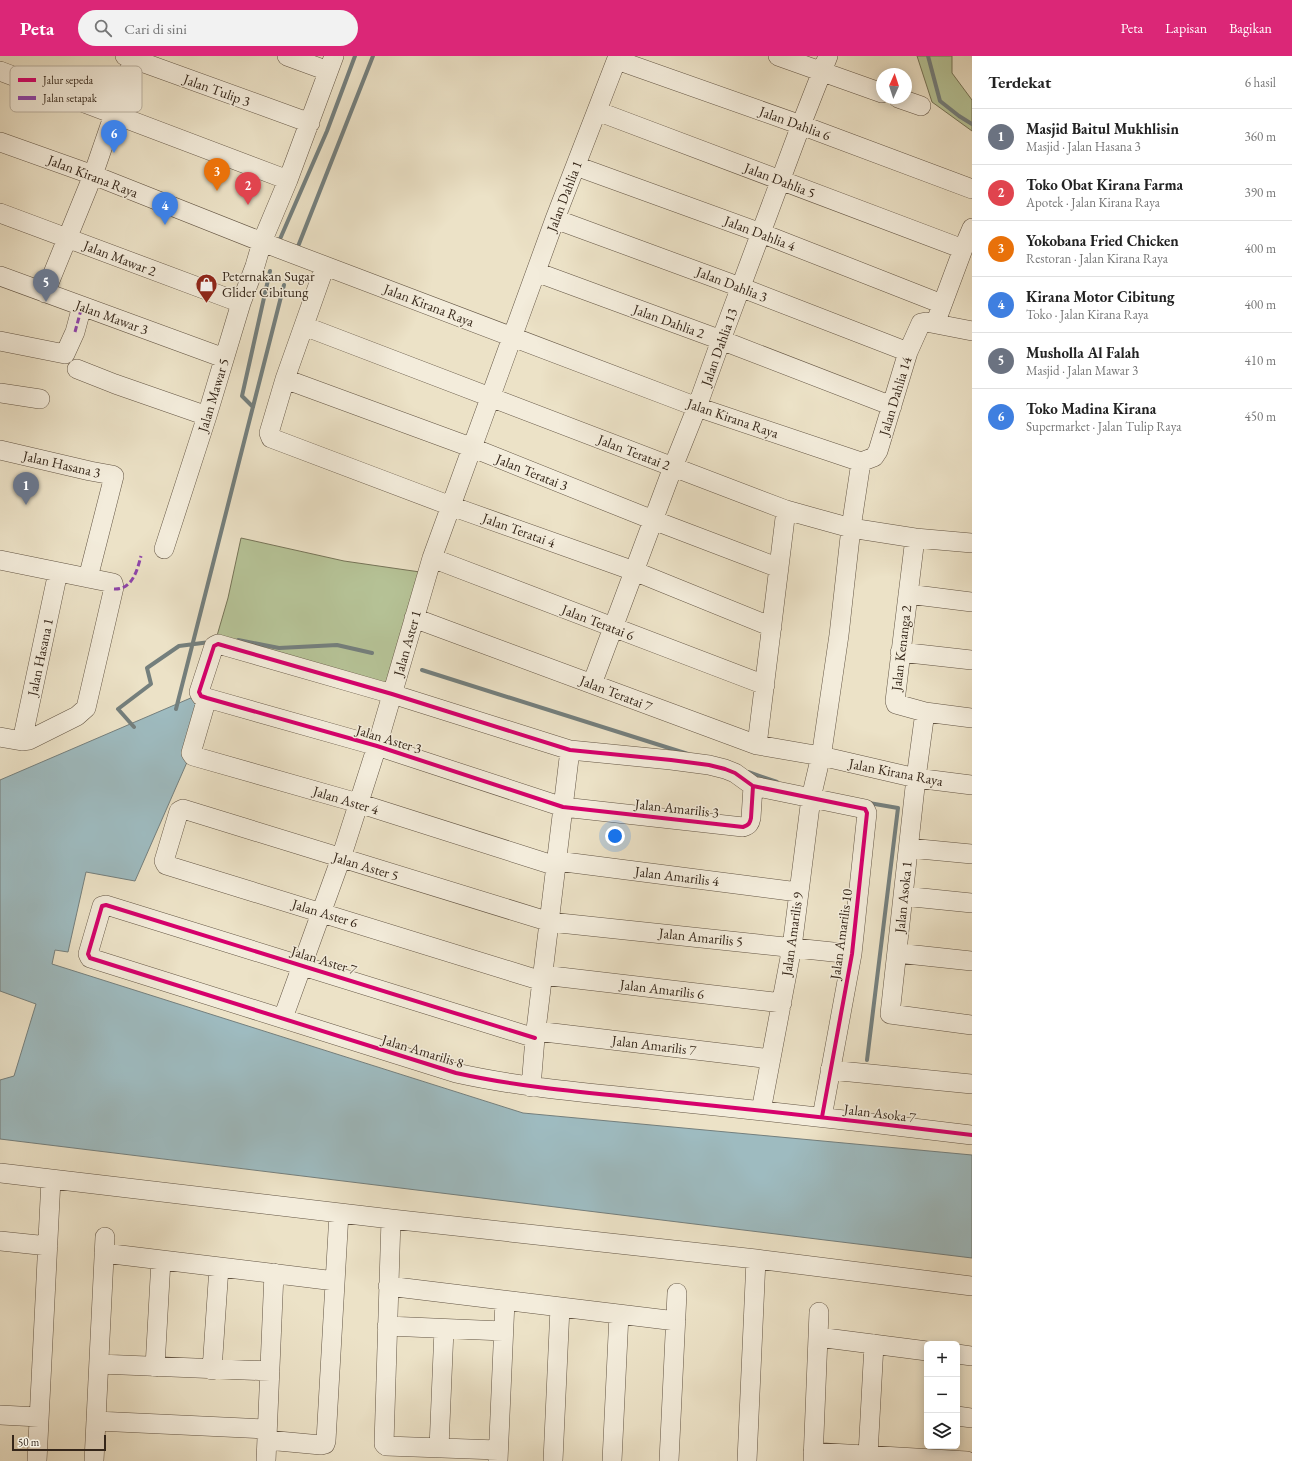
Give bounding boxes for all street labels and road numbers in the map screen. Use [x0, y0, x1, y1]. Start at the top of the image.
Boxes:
street label: Jalan Tulip 3 [180, 69, 253, 110]
street label: Jalan Dahlia 6 [756, 101, 833, 144]
street label: Jalan Kirana Raya [44, 150, 141, 202]
street label: Jalan Dahlia 1 [542, 158, 586, 235]
street label: Jalan Dahlia 5 [741, 158, 818, 202]
street label: Jalan Dahlia 4 [721, 211, 798, 255]
street label: Jalan Mawar 2 [80, 236, 159, 280]
street label: Jalan Dahlia 3 [693, 262, 770, 306]
street label: Jalan Kirana Raya [380, 279, 477, 331]
street label: Jalan Mawar 3 [72, 295, 151, 339]
street label: Jalan Dahlia 2 [630, 299, 707, 342]
street label: Jalan Dahlia 13 [696, 305, 741, 389]
street label: Jalan Dahlia 14 [874, 354, 916, 439]
street label: Jalan Mawar 5 [193, 356, 233, 435]
street label: Jalan Kirana Raya [684, 394, 781, 442]
street label: Jalan Teratai 2 [594, 430, 673, 474]
street label: Jalan Hasana 3 [20, 446, 103, 482]
street label: Jalan Teratai 3 [492, 449, 571, 495]
street label: Jalan Teratai 4 [479, 508, 558, 552]
street label: Jalan Teratai 6 [558, 600, 637, 644]
street label: Jalan Kenanga 2 [887, 604, 915, 693]
street label: Jalan Aster 1 [389, 608, 425, 679]
street label: Jalan Hasana 1 [23, 616, 57, 699]
street label: Jalan Teratai 7 [576, 671, 655, 715]
street label: Jalan Aster 3 [353, 720, 424, 758]
street label: Jalan Kirana Raya [846, 754, 945, 790]
street label: Jalan Aster 4 [310, 781, 381, 819]
street label: Jalan Amarilis 3 [633, 795, 720, 821]
street label: Jalan Aster 5 [330, 847, 401, 885]
street label: Jalan Asoka 1 [890, 860, 916, 935]
street label: Jalan Amarilis 4 [633, 862, 720, 890]
street label: Jalan Amarilis 10 [826, 887, 856, 981]
street label: Jalan Amarilis 9 [777, 891, 807, 978]
street label: Jalan Aster 6 [289, 894, 360, 932]
street label: Jalan Amarilis 5 [657, 924, 744, 950]
street label: Jalan Aster 7 [288, 941, 359, 979]
street label: Jalan Amarilis 6 [618, 975, 705, 1003]
street label: Jalan Amarilis 8 [379, 1030, 466, 1072]
street label: Jalan Amarilis 7 [610, 1031, 697, 1059]
street label: Jalan Asoka 7 [842, 1100, 917, 1126]

